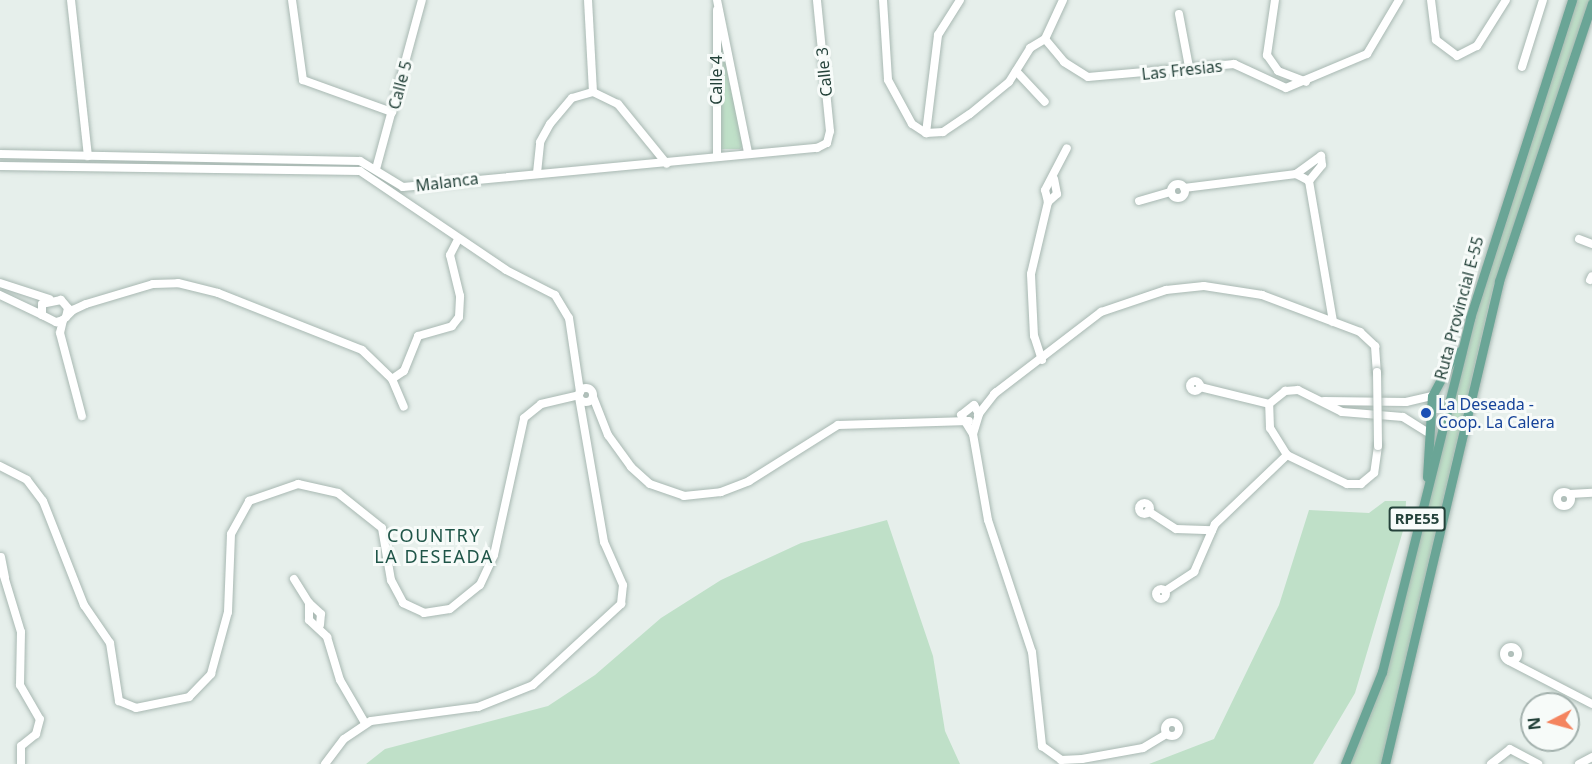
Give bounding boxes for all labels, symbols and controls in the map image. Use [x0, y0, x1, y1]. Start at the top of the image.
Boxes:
street label: Calle 3 [812, 46, 836, 98]
street label: Calle 4 [706, 55, 726, 105]
street label: Las Fresias [1141, 56, 1223, 84]
street label: Calle 5 [384, 59, 416, 111]
street label: Malanca [414, 169, 480, 195]
street label: Ruta Provincial E-55 [1431, 234, 1487, 382]
place label: La Deseada - Coop. La Calera [1438, 394, 1555, 432]
marker: La Deseada - Coop. La Calera [1419, 406, 1433, 420]
road number: RPE55 [1388, 507, 1446, 531]
district label: COUNTRY LA DESEADA [374, 525, 494, 568]
north arrow [1520, 692, 1580, 752]
text: N [1522, 716, 1546, 731]

